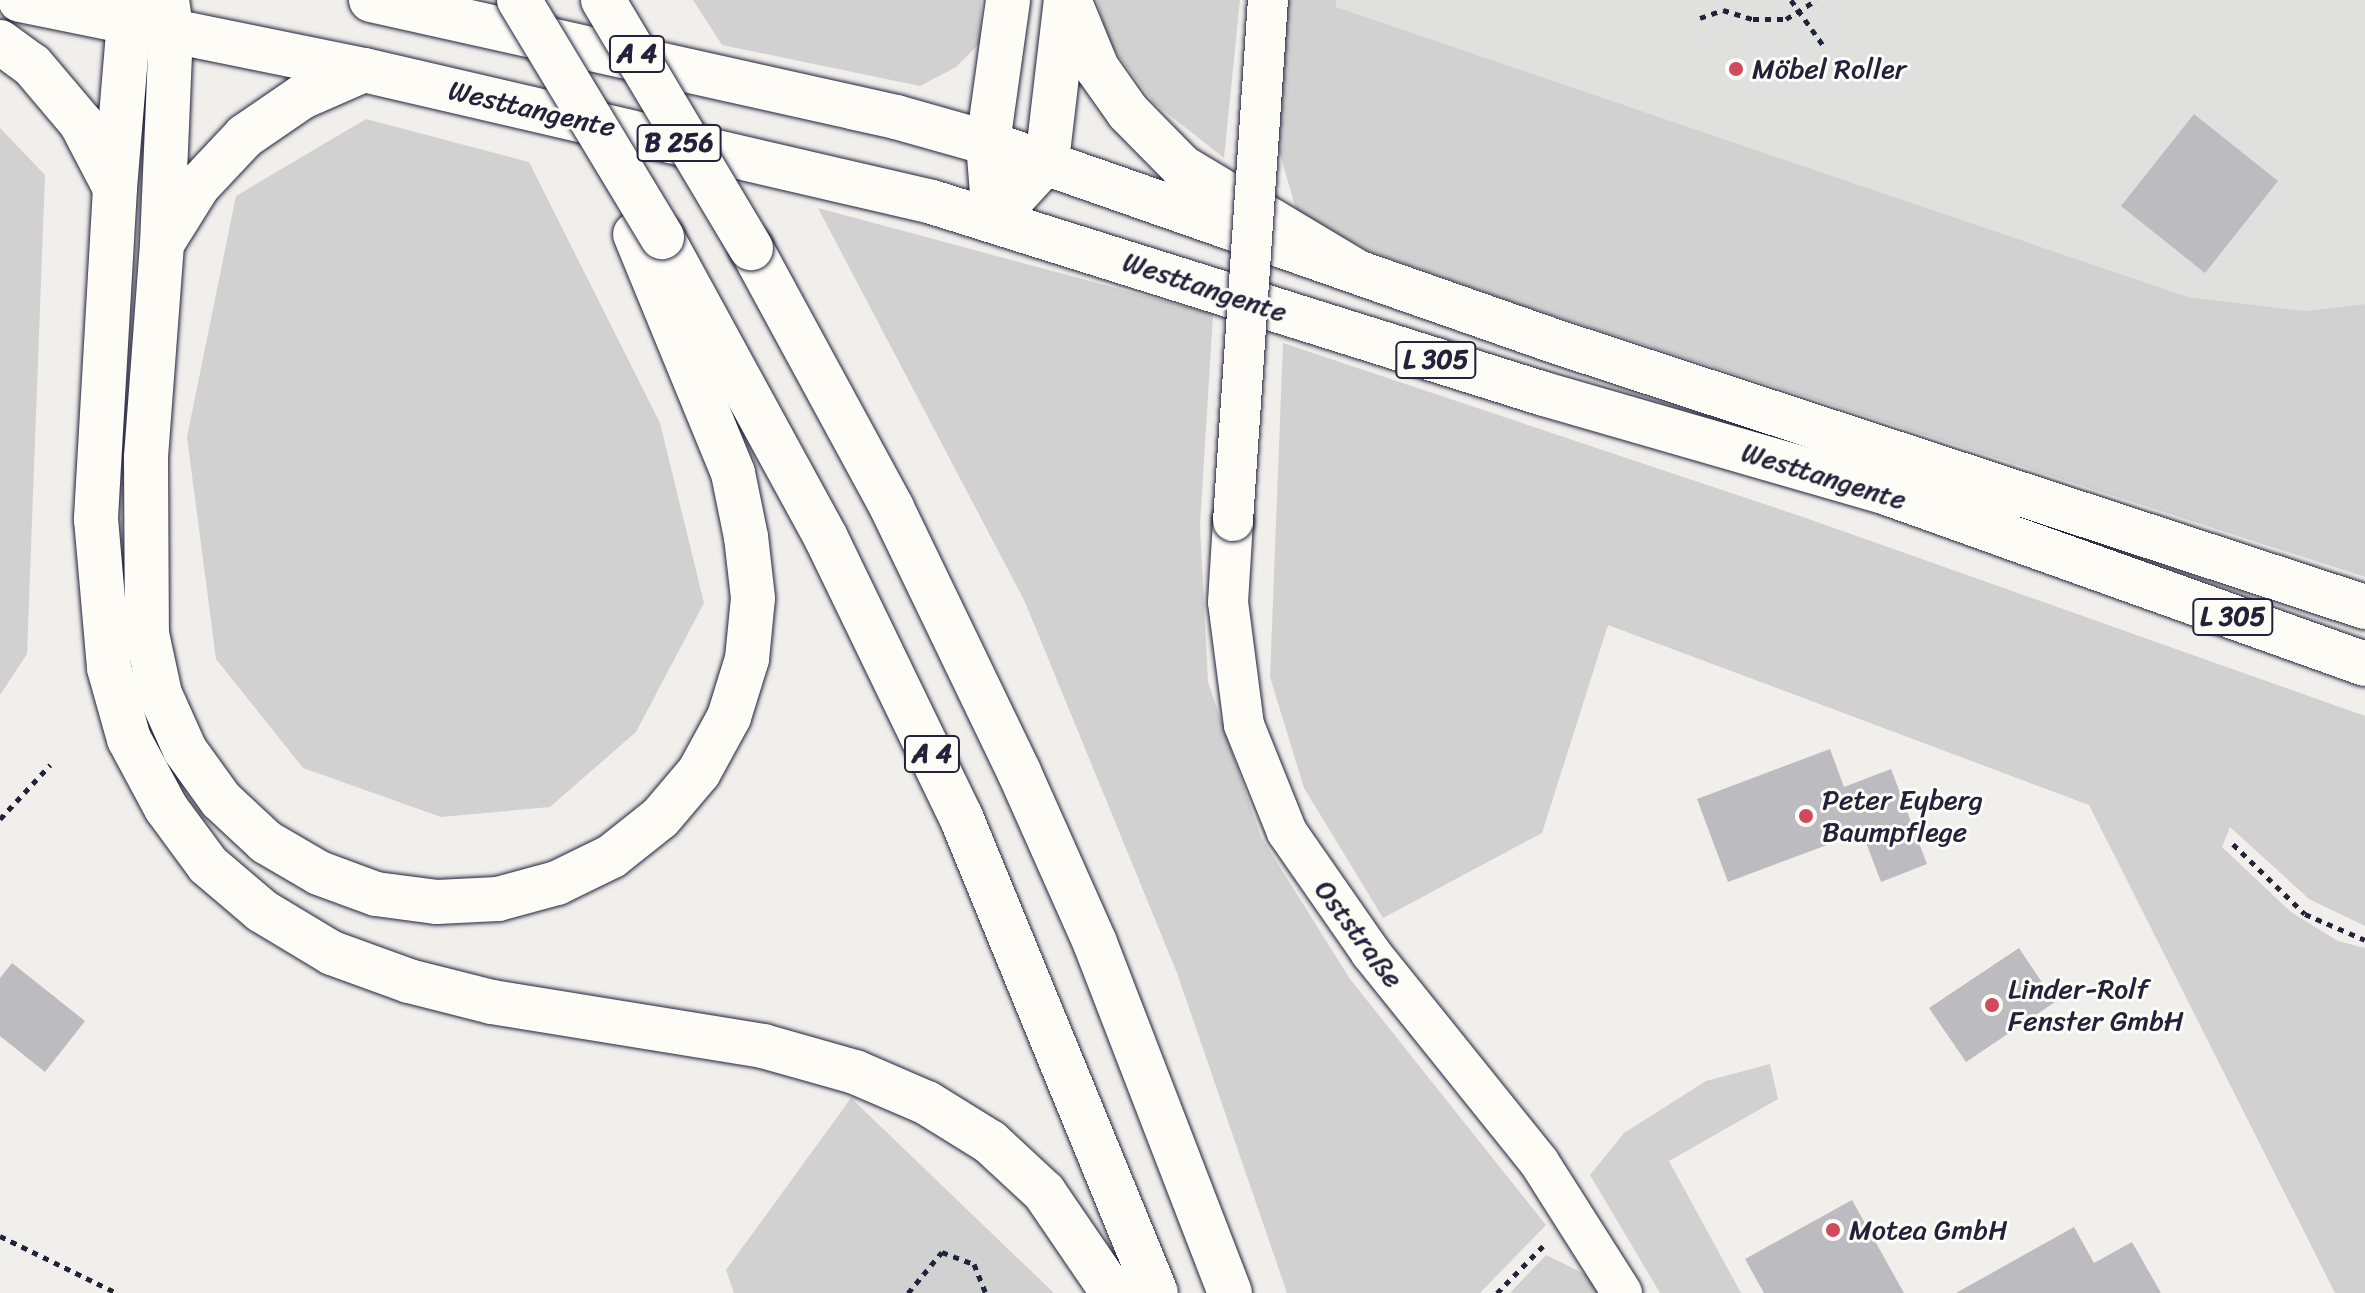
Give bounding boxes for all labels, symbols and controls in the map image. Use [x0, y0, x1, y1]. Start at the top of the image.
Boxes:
road number: A 4 [607, 32, 667, 76]
place label: Möbel Roller [1752, 52, 1907, 86]
marker: Möbel Roller [1727, 60, 1745, 78]
street label: Westtangente [445, 73, 619, 145]
road number: B 256 [635, 121, 723, 165]
street label: Westtangente [1119, 245, 1291, 329]
road number: L 305 [1394, 338, 1478, 382]
street label: Westtangente [1738, 435, 1910, 517]
road number: L 305 [2191, 595, 2275, 639]
road number: A 4 [902, 732, 962, 776]
place label: Peter Eyberg Baumpflege [1822, 783, 1984, 849]
marker: Peter Eyberg Baumpflege [1797, 807, 1815, 825]
street label: Oststraße [1308, 873, 1410, 995]
place label: Linder-Rolf Fenster GmbH [2008, 972, 2184, 1038]
marker: Linder-Rolf Fenster GmbH [1983, 996, 2001, 1014]
place label: Motea GmbH [1849, 1213, 2008, 1247]
marker: Motea GmbH [1824, 1221, 1842, 1239]

